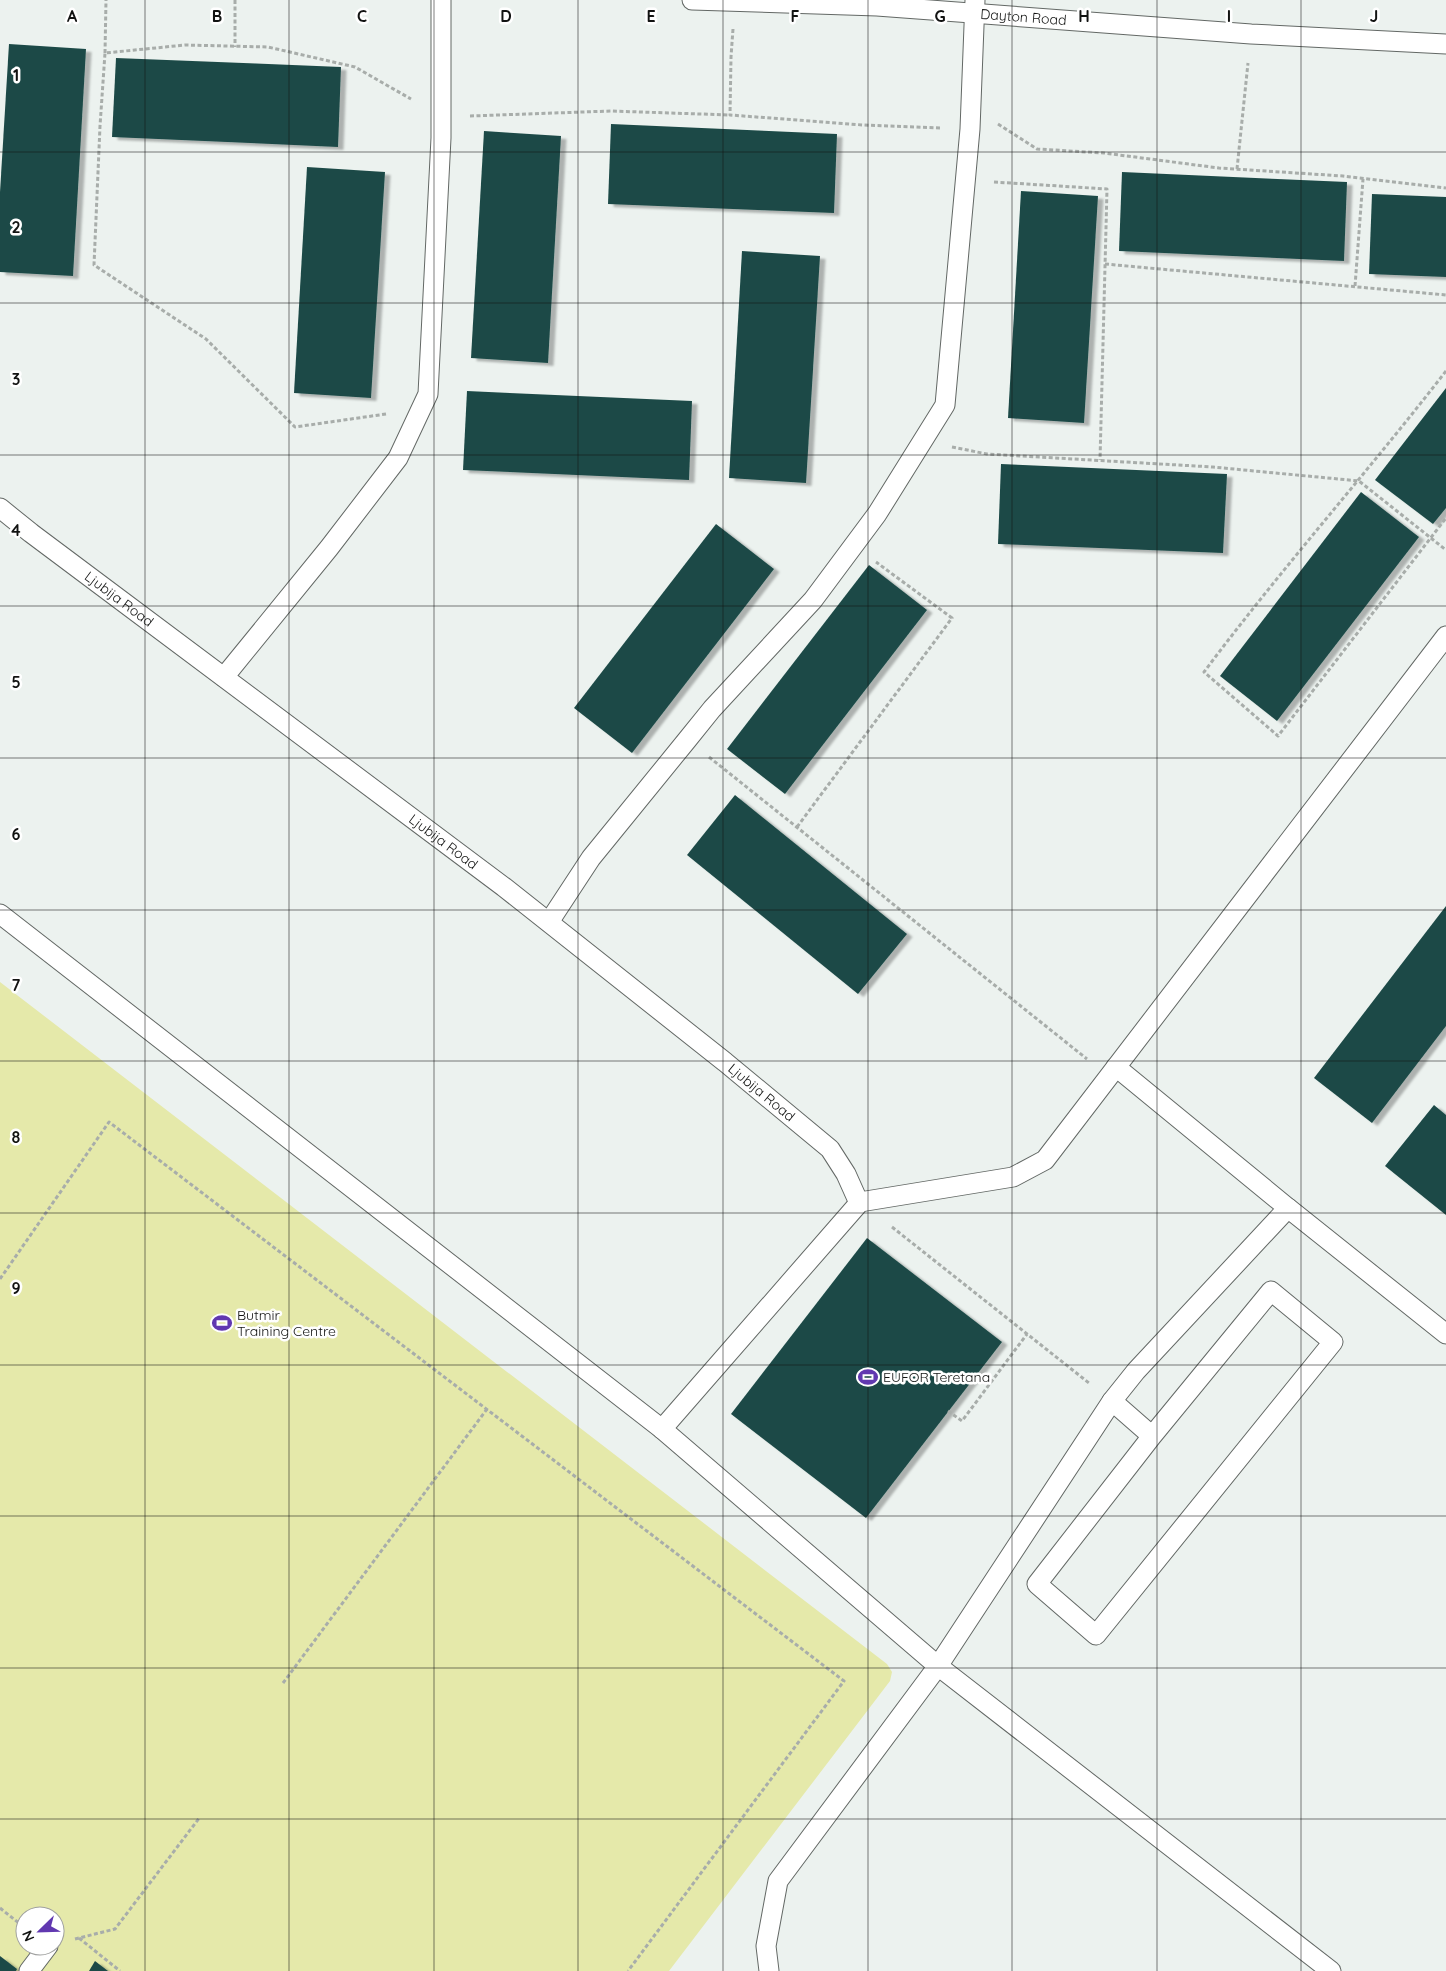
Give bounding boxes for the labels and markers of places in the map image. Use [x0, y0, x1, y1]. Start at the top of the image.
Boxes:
place label: Butmir Training Centre [237, 1306, 336, 1340]
sports icon: Butmir Training Centre [211, 1312, 233, 1334]
sports icon: EUFOR Teretana [857, 1366, 879, 1388]
place label: EUFOR Teretana [883, 1368, 990, 1386]

